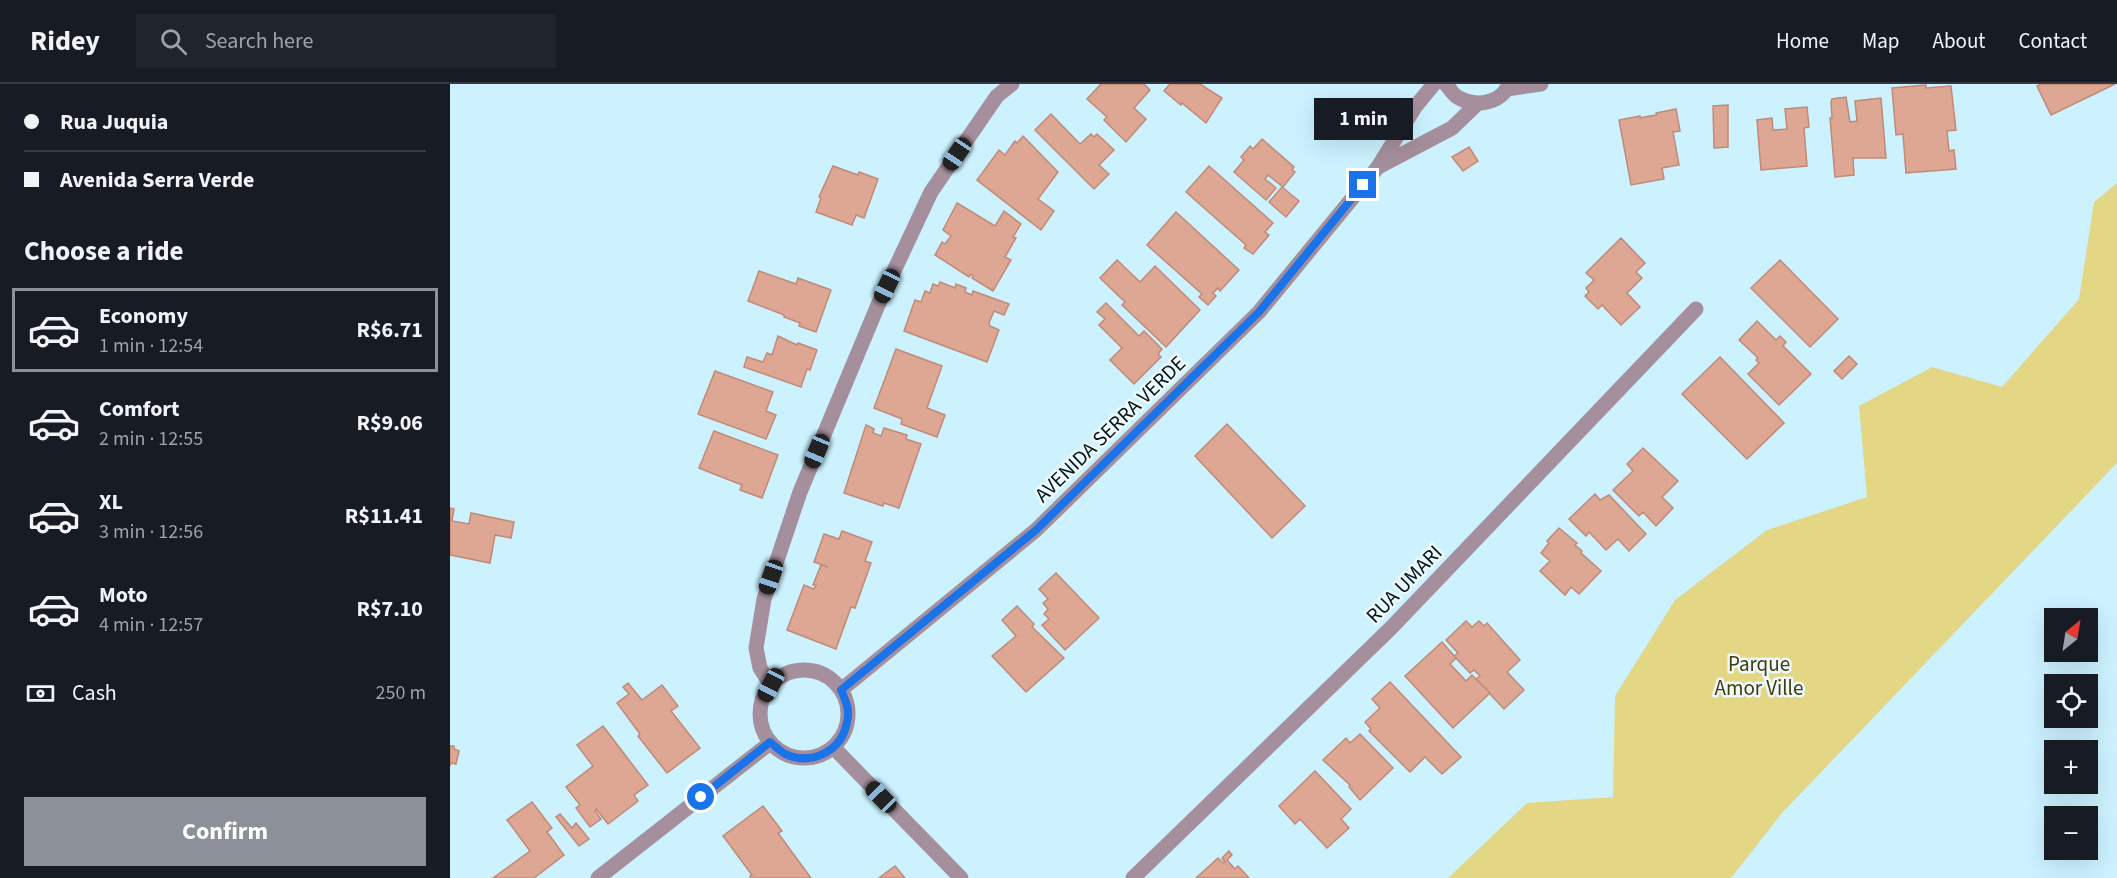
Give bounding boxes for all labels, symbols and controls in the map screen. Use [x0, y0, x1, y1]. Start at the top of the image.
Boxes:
search box [136, 14, 556, 68]
text: Ridey [30, 21, 100, 61]
icon: search [157, 25, 190, 58]
text: Search here [205, 25, 313, 57]
text: Home [1776, 26, 1829, 56]
text: Map [1862, 26, 1900, 56]
text: About [1933, 26, 1985, 56]
text: Contact [2018, 26, 2087, 56]
callout: 1 min [1314, 98, 1412, 140]
text: 1 min [1339, 105, 1388, 133]
text: Rua Juquia [60, 106, 168, 138]
car [939, 134, 975, 174]
text: Avenida Serra Verde [60, 164, 255, 196]
route end [1349, 171, 1376, 198]
text: Choose a ride [24, 232, 184, 271]
car [871, 266, 903, 306]
text: Economy [99, 300, 188, 332]
icon: car [27, 303, 81, 357]
text: R$6.71 [356, 314, 423, 346]
text: 1 min · 12:54 [99, 332, 203, 360]
street label: AVENIDA SERRA VERDE [1028, 349, 1192, 509]
text: Comfort [99, 393, 180, 425]
icon: car [27, 396, 81, 450]
text: R$9.06 [356, 407, 423, 439]
text: 2 min · 12:55 [99, 425, 203, 453]
car [802, 431, 832, 471]
text: XL [99, 486, 123, 518]
icon: car [27, 489, 81, 543]
text: R$11.41 [345, 500, 423, 532]
text: 3 min · 12:56 [99, 518, 203, 546]
street label: RUA UMARI [1359, 538, 1449, 630]
car [757, 557, 785, 597]
text: Moto [99, 579, 148, 611]
icon: car [27, 582, 81, 636]
text: R$7.10 [356, 593, 423, 625]
north arrow [2044, 608, 2098, 662]
map controls [2044, 608, 2098, 860]
text: 4 min · 12:57 [99, 611, 203, 639]
park label: Parque Amor Ville [1715, 649, 1803, 703]
car [755, 665, 787, 705]
button: locate [2044, 674, 2098, 728]
icon: cash [24, 677, 57, 710]
text: Cash [72, 677, 117, 709]
text: 250 m [376, 679, 426, 707]
button: + [2044, 740, 2098, 794]
car [862, 778, 900, 816]
route start [687, 783, 714, 810]
button: Confirm [24, 797, 426, 866]
button: − [2044, 806, 2098, 860]

